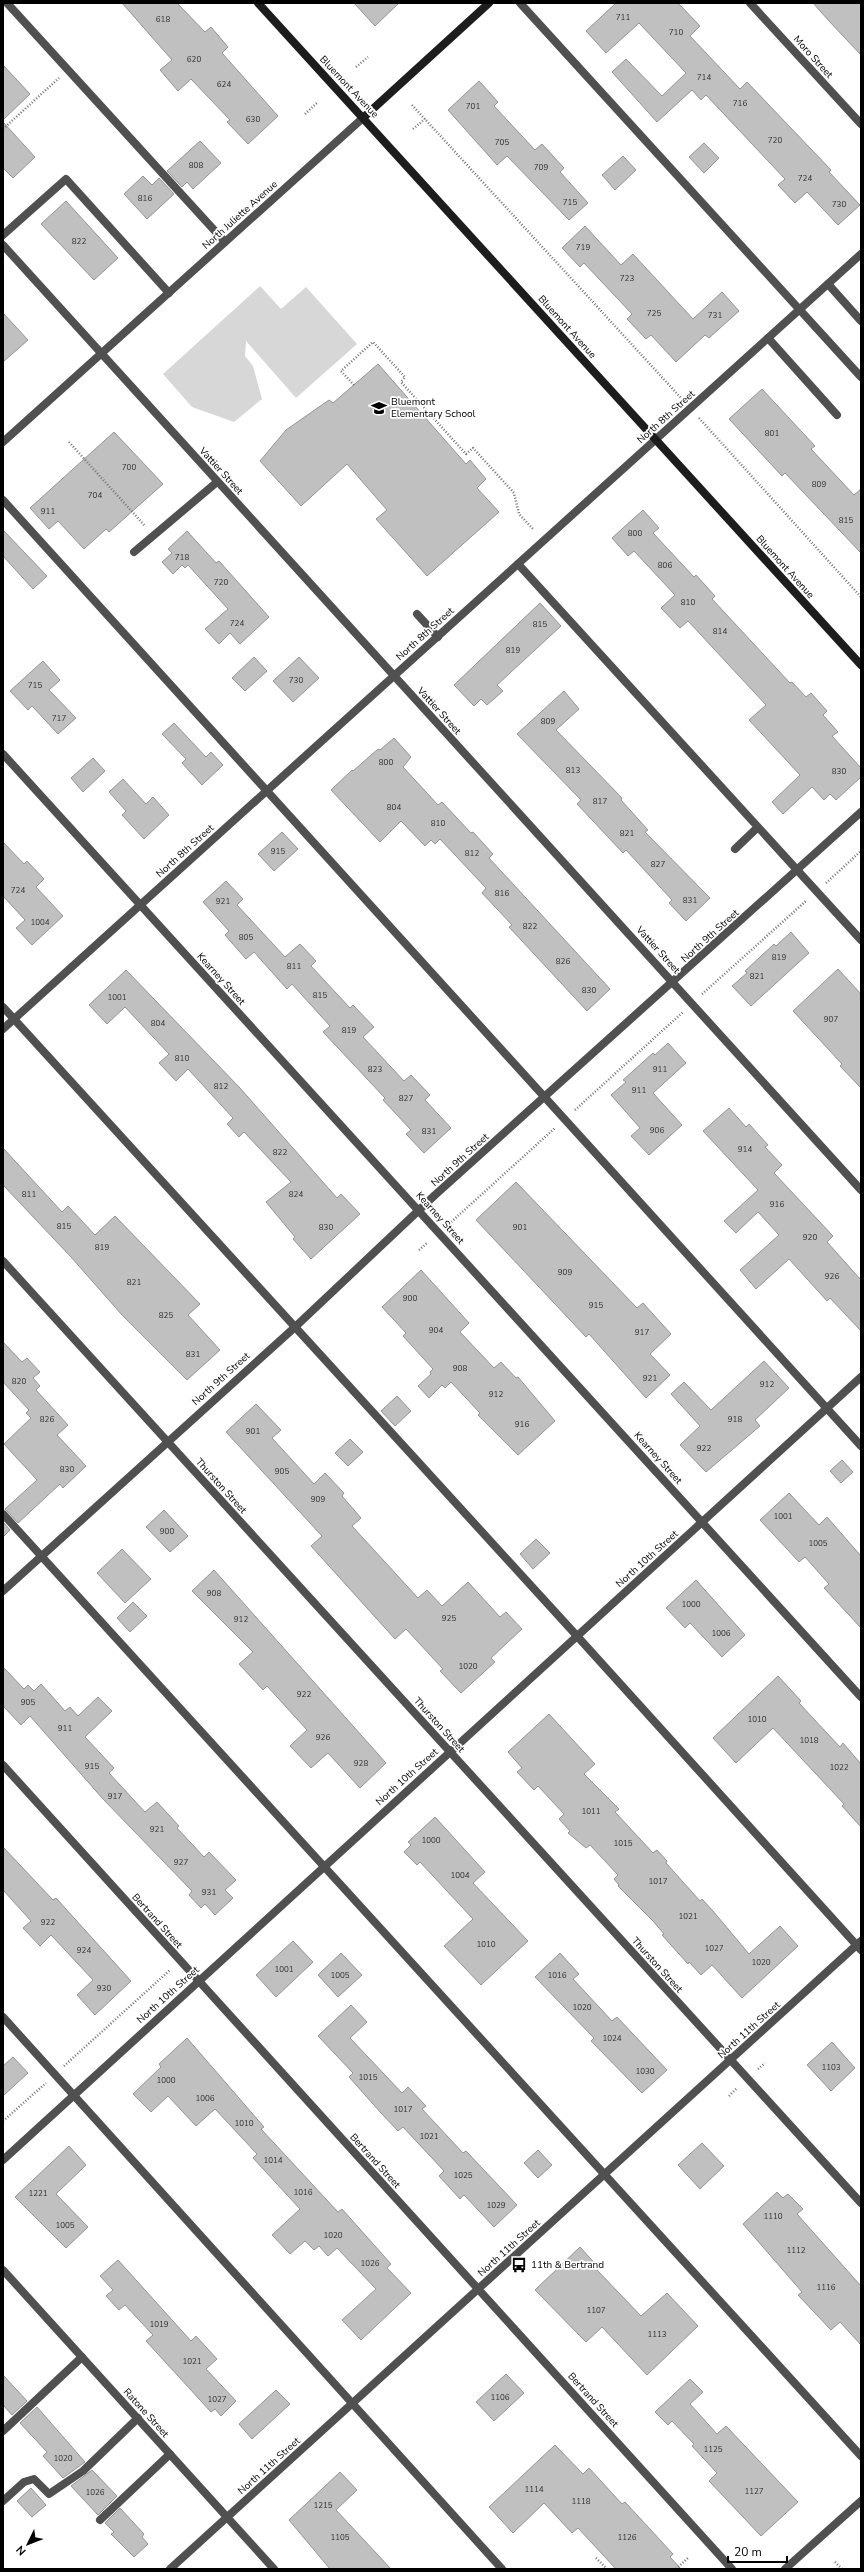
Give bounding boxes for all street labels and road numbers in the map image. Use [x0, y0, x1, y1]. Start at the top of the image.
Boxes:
street label: Moro Street [790, 33, 836, 82]
street label: Bluemont Avenue [316, 53, 382, 121]
street label: North Juliette Avenue [199, 177, 281, 253]
street label: Bluemont Avenue [535, 292, 599, 362]
street label: North 8th Street [634, 387, 698, 447]
street label: Vattier Street [195, 443, 246, 498]
street label: Bluemont Avenue [753, 532, 817, 602]
street label: North 8th Street [393, 604, 457, 664]
street label: Vattier Street [413, 683, 464, 738]
street label: North 8th Street [153, 821, 217, 881]
street label: North 9th Street [678, 906, 742, 966]
street label: Vattier Street [632, 922, 683, 977]
street label: Kearney Street [194, 950, 249, 1009]
street label: North 9th Street [428, 1130, 492, 1190]
street label: Kearney Street [413, 1189, 468, 1248]
street label: North 9th Street [189, 1349, 253, 1409]
street label: Kearney Street [631, 1429, 686, 1488]
street label: Thurston Street [192, 1455, 250, 1517]
street label: North 10th Street [613, 1527, 682, 1591]
street label: Thurston Street [410, 1694, 468, 1756]
street label: North 10th Street [373, 1745, 442, 1809]
street label: Bertrand Street [129, 1890, 186, 1952]
street label: Thurston Street [628, 1934, 686, 1996]
street label: North 10th Street [134, 1963, 203, 2027]
street label: North 11th Street [715, 1998, 784, 2062]
street label: Bertrand Street [347, 2130, 404, 2192]
street label: North 11th Street [475, 2216, 544, 2280]
street label: Bertrand Street [565, 2369, 622, 2431]
street label: Ratone Street [120, 2385, 172, 2441]
street label: North 11th Street [235, 2434, 304, 2498]

